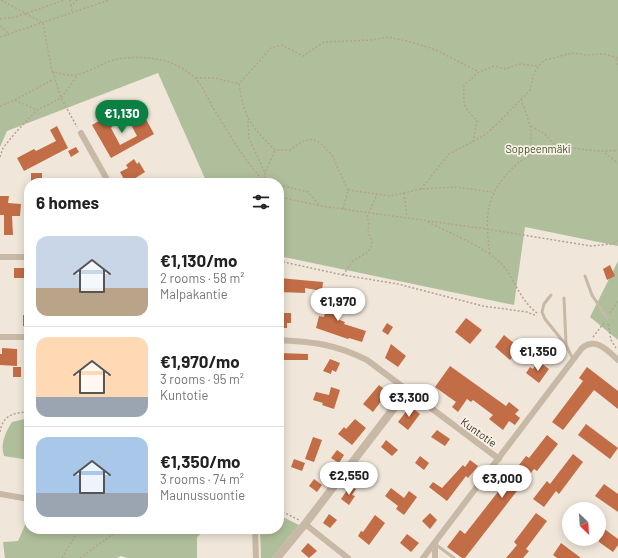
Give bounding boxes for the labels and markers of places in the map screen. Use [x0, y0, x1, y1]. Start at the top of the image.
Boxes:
pin: €1,130 [89, 100, 155, 134]
pin: €1,970 [305, 288, 371, 322]
pin: €1,350 [505, 338, 571, 372]
pin: €3,300 [376, 384, 442, 418]
pin: €2,550 [316, 462, 382, 496]
pin: €3,000 [469, 465, 535, 499]

